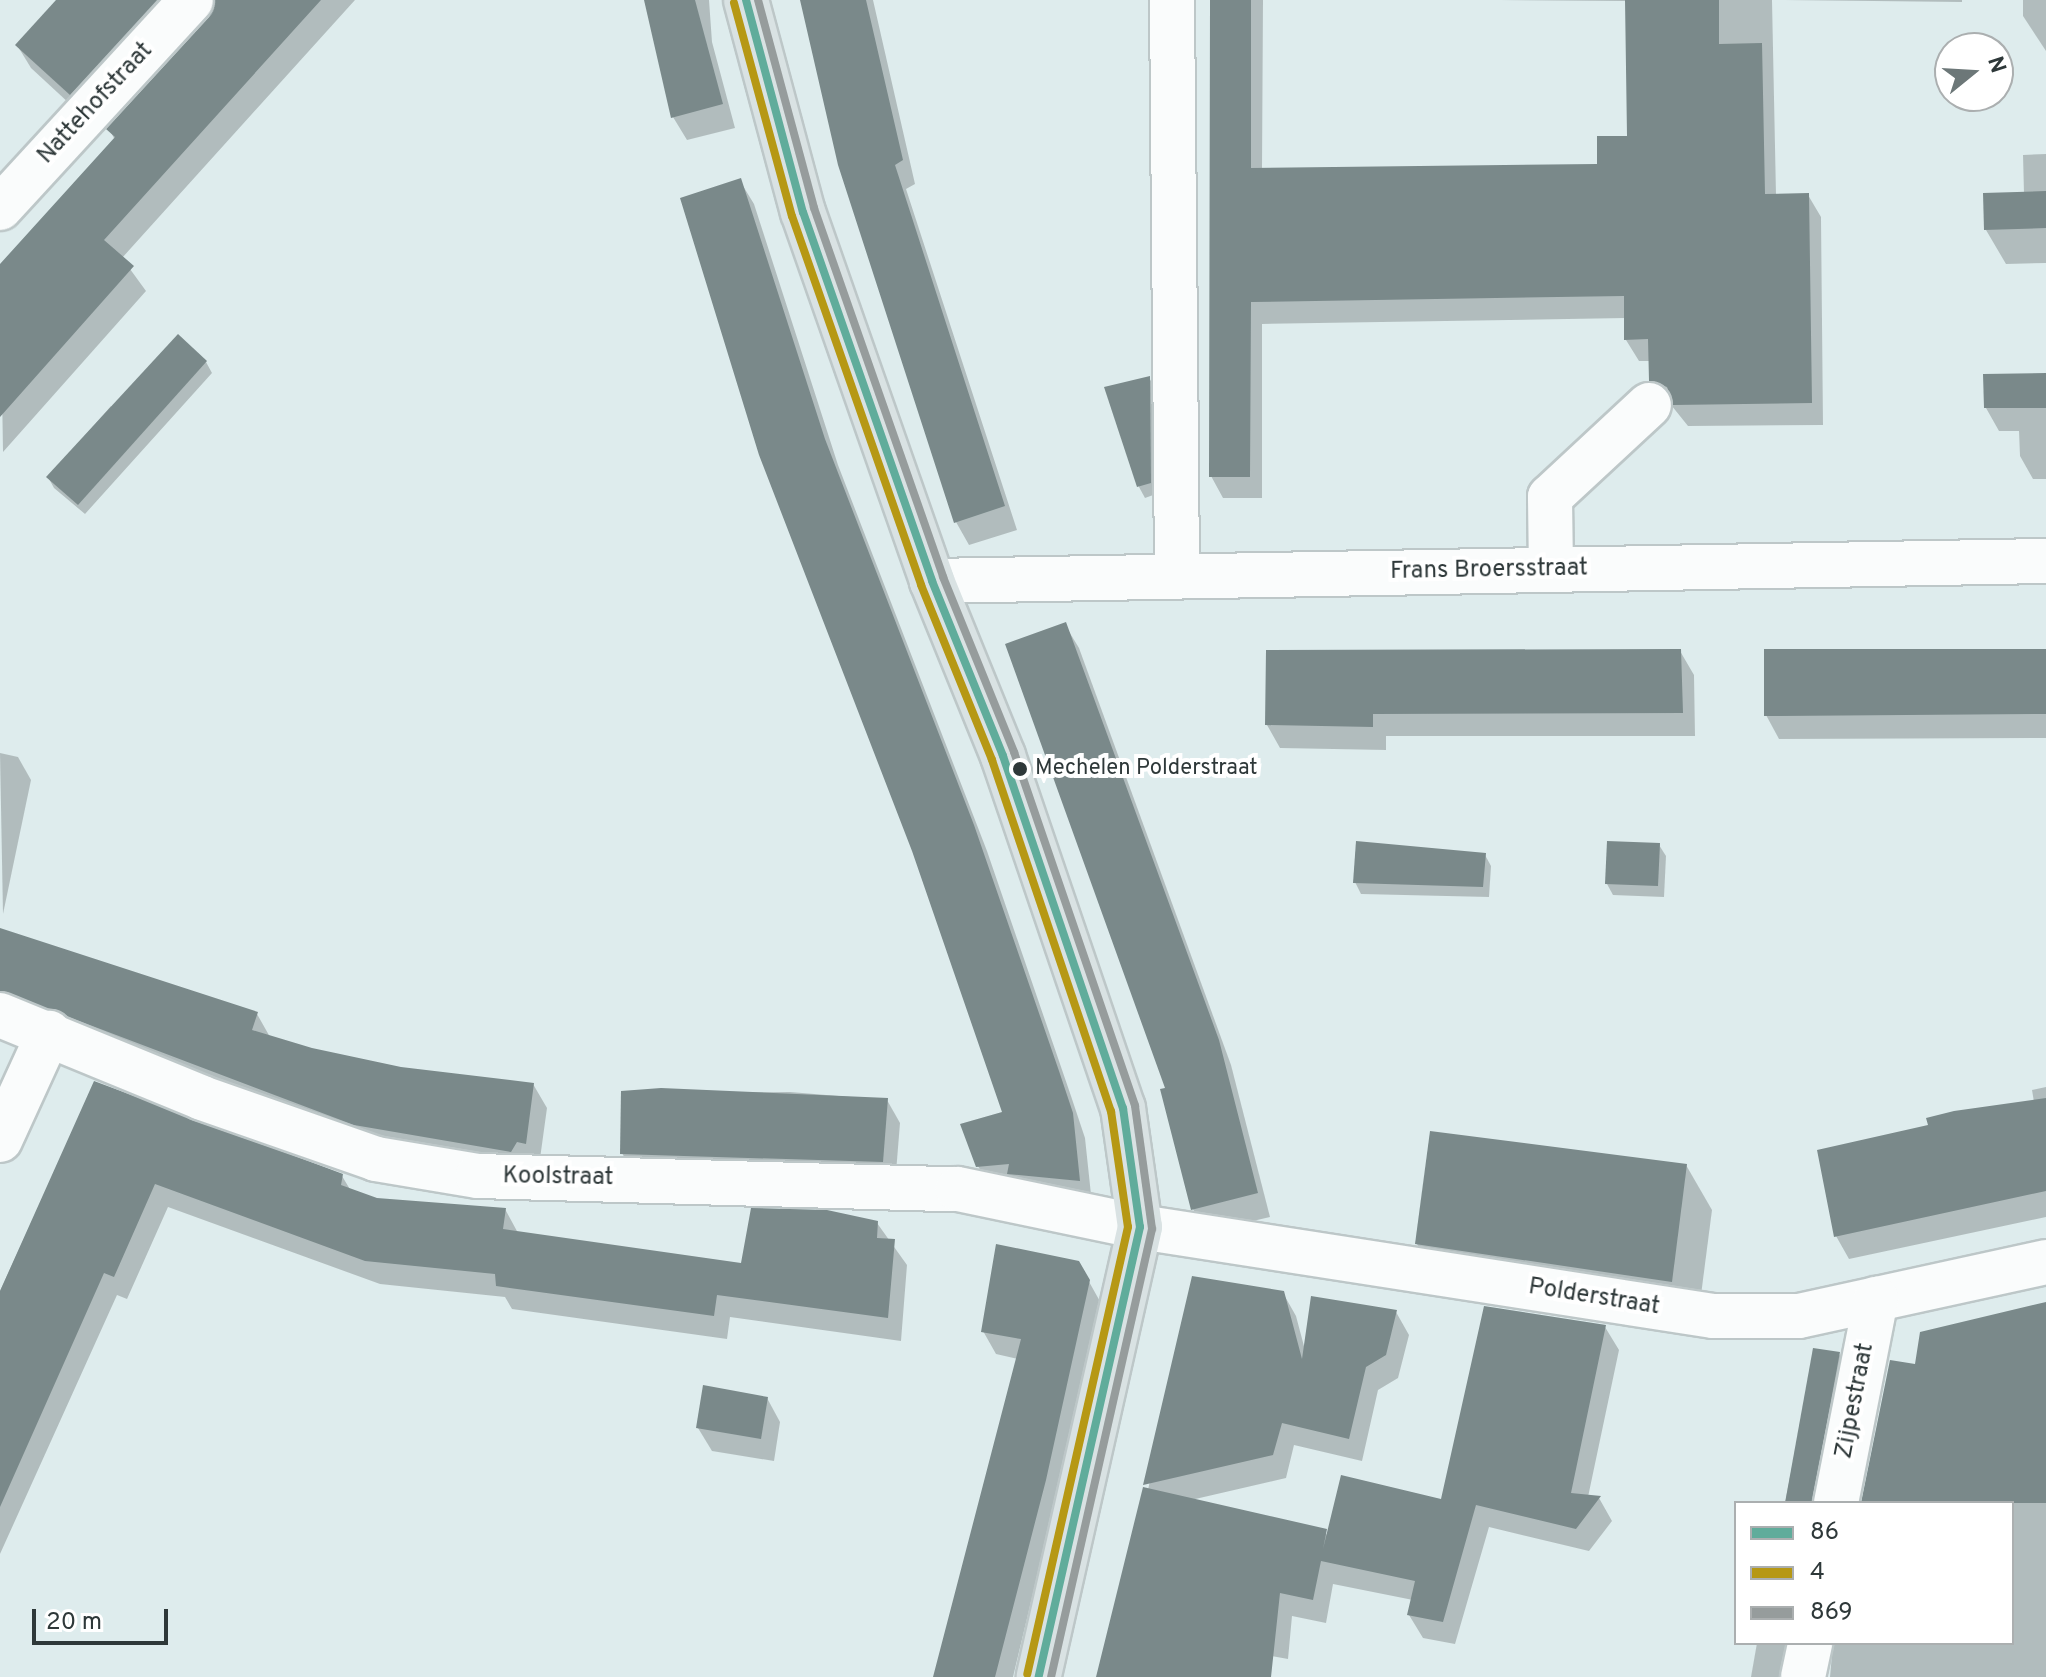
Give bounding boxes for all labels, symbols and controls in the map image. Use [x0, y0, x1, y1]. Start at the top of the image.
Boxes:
north arrow [1934, 32, 2014, 112]
street label: Nattehofstraat [32, 37, 160, 171]
text: N [1980, 53, 2011, 77]
street label: Frans Broersstraat [1390, 555, 1588, 587]
place label: Mechelen Polderstraat [1035, 756, 1258, 782]
marker: Mechelen Polderstraat [1012, 761, 1028, 777]
street label: Koolstraat [502, 1163, 614, 1193]
street label: Polderstraat [1526, 1273, 1662, 1323]
street label: Zijpestraat [1831, 1341, 1881, 1461]
legend [1734, 1501, 2014, 1645]
text: 86 [1810, 1518, 1839, 1548]
text: 4 [1810, 1558, 1825, 1588]
scale bar [36, 1593, 172, 1643]
text: 869 [1810, 1598, 1852, 1628]
text: 20 m [46, 1608, 102, 1638]

